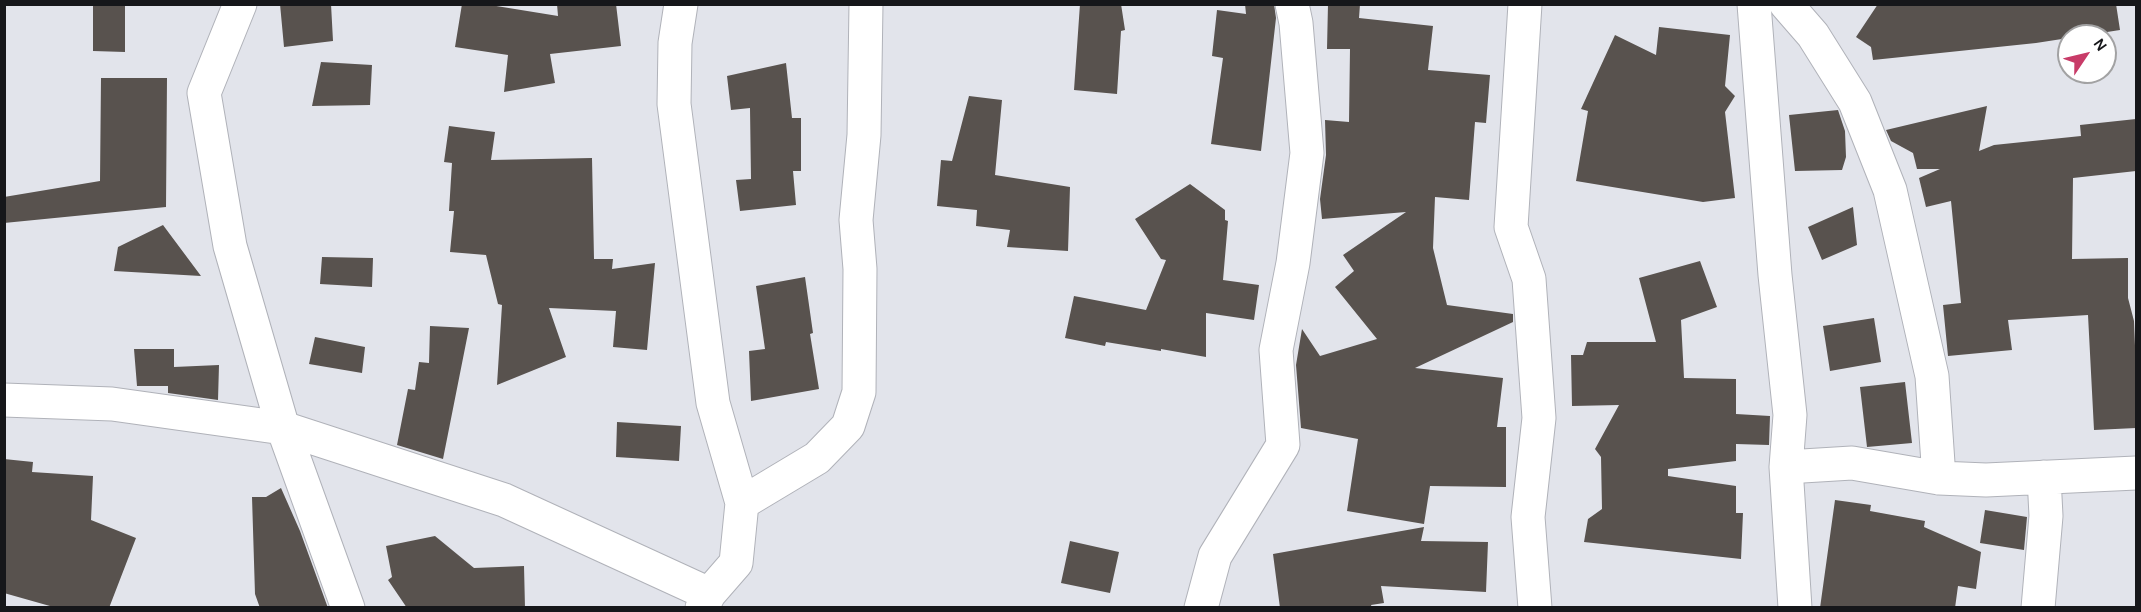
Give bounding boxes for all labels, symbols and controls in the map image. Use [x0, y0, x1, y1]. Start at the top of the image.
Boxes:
north arrow [2057, 24, 2117, 84]
text: N [2089, 34, 2112, 55]

